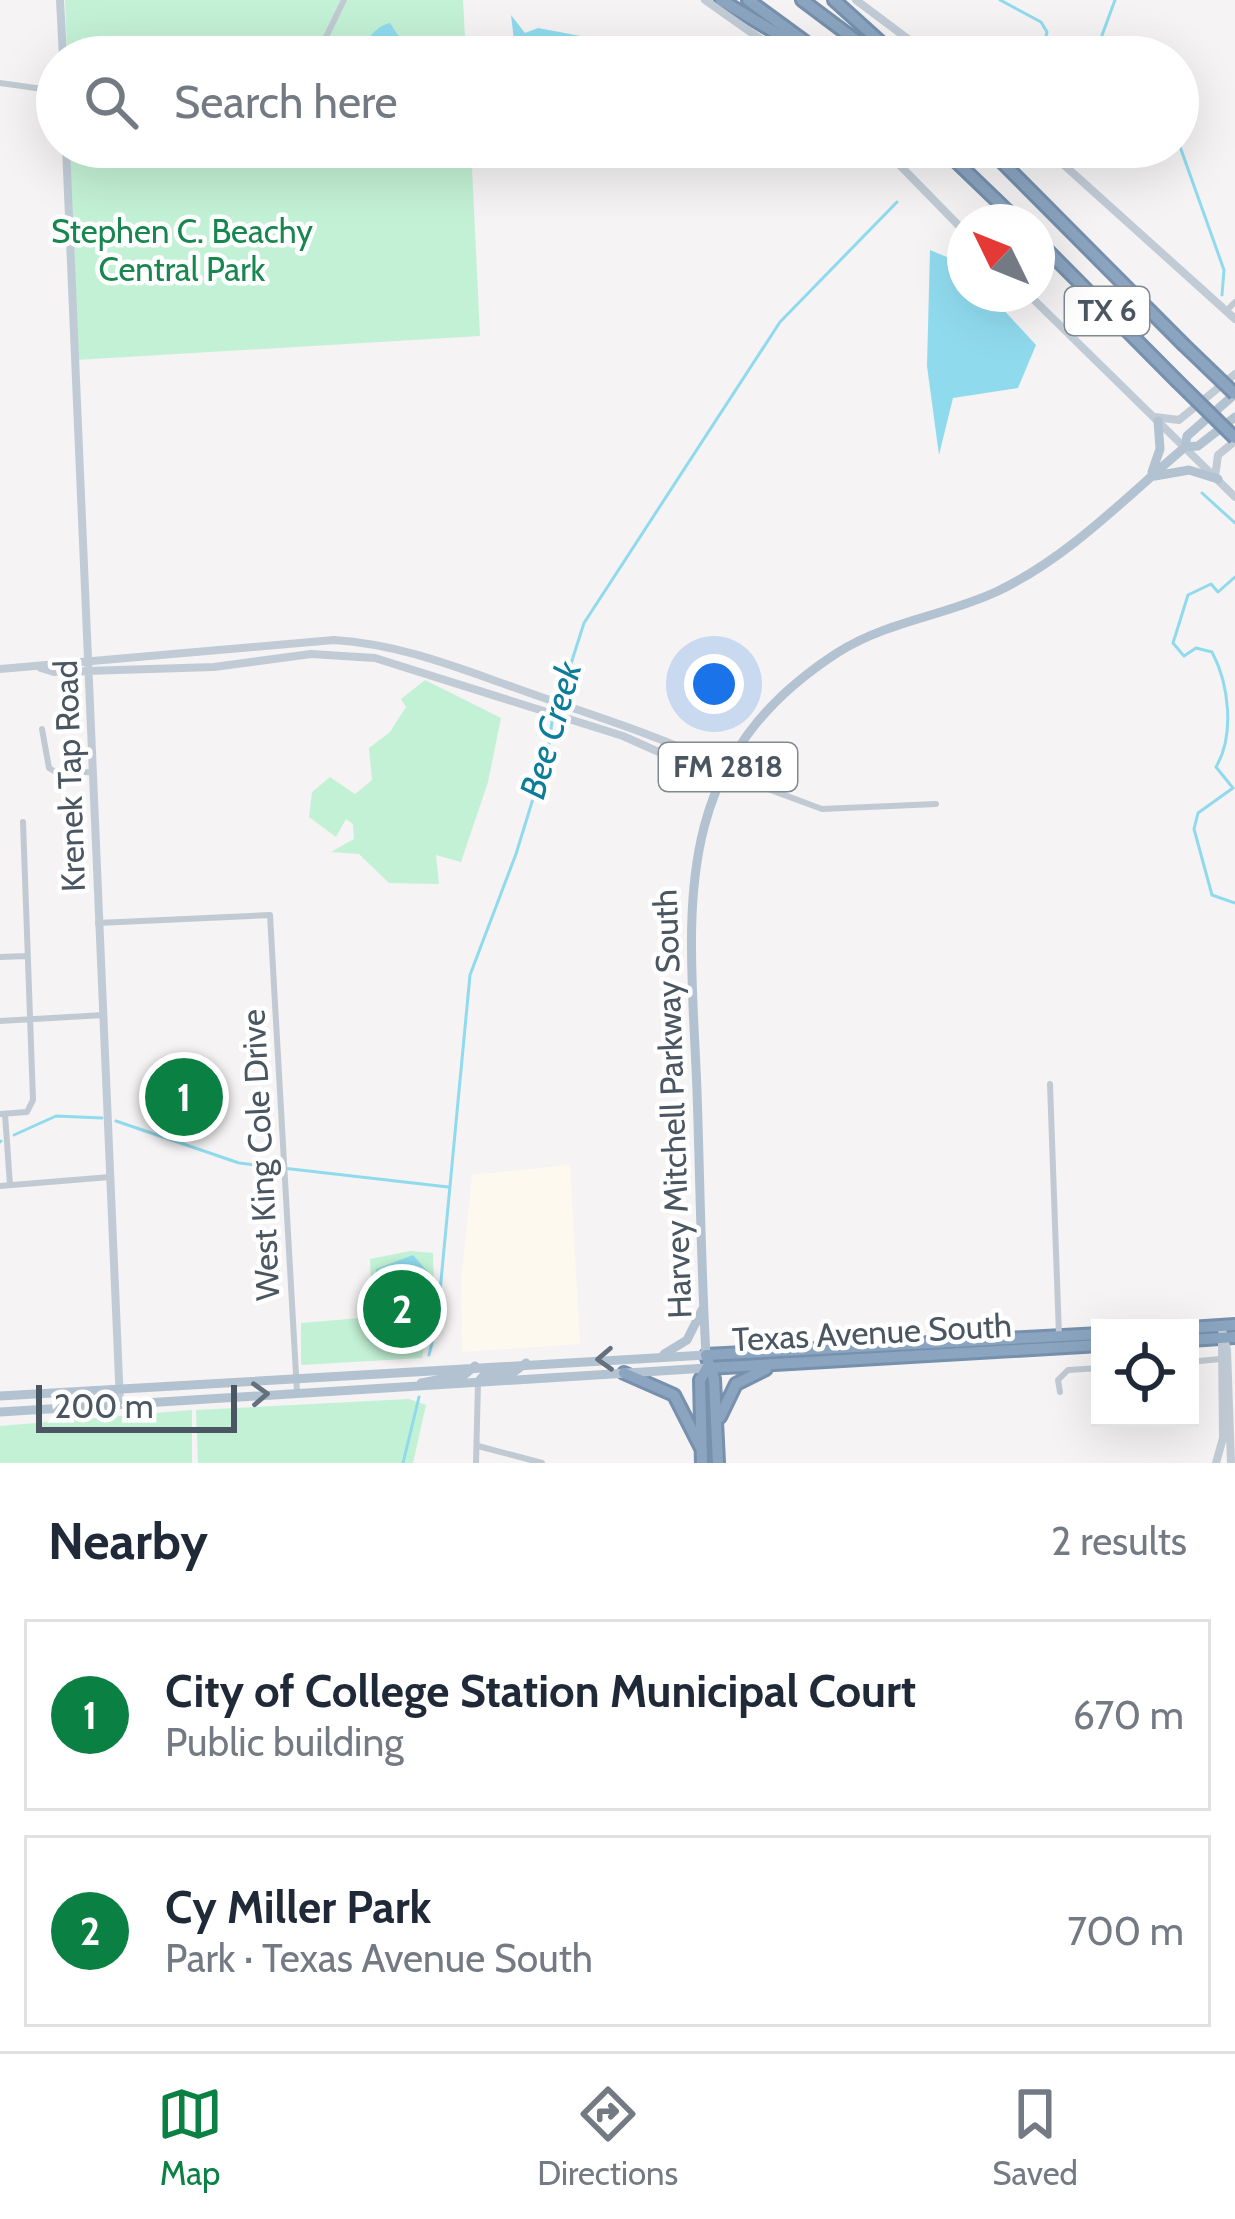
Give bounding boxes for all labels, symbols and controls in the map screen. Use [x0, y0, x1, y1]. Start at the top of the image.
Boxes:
search box [36, 36, 1199, 168]
icon: search [78, 69, 144, 135]
text: Search here [174, 75, 398, 129]
north arrow [947, 204, 1055, 312]
park label: Stephen C. Beachy Central Park [51, 211, 313, 289]
road number: TX 6 [1065, 287, 1149, 335]
your location [684, 654, 744, 714]
water label: Bee Creek [510, 655, 591, 803]
street label: Krenek Tap Road [45, 659, 93, 893]
road number: FM 2818 [659, 743, 797, 791]
street label: Harvey Mitchell Parkway South [645, 889, 699, 1319]
street label: West King Cole Drive [232, 1008, 288, 1302]
pin: 1 [145, 1052, 223, 1142]
pin: 2 [363, 1264, 441, 1354]
street label: Texas Avenue South [731, 1305, 1013, 1359]
map controls [1091, 1319, 1199, 1427]
button: locate [1091, 1319, 1199, 1427]
one-way arrow [595, 1346, 614, 1372]
scale bar [36, 1379, 237, 1432]
one-way arrow [251, 1381, 270, 1407]
text: 200 m [54, 1386, 154, 1426]
text: Nearby [48, 1510, 208, 1572]
text: 2 results [1051, 1517, 1187, 1565]
text: City of College Station Municipal Court [165, 1664, 916, 1718]
text: 1 [83, 1691, 97, 1739]
text: 670 m [1073, 1691, 1184, 1739]
text: Public building [165, 1718, 404, 1766]
text: Cy Miller Park [165, 1880, 431, 1934]
text: 2 [80, 1907, 100, 1955]
text: 700 m [1067, 1907, 1184, 1955]
text: Park · Texas Avenue South [165, 1934, 593, 1982]
tab: Map [157, 2081, 223, 2193]
tab: Directions [537, 2081, 678, 2193]
tab: Saved [992, 2081, 1078, 2193]

